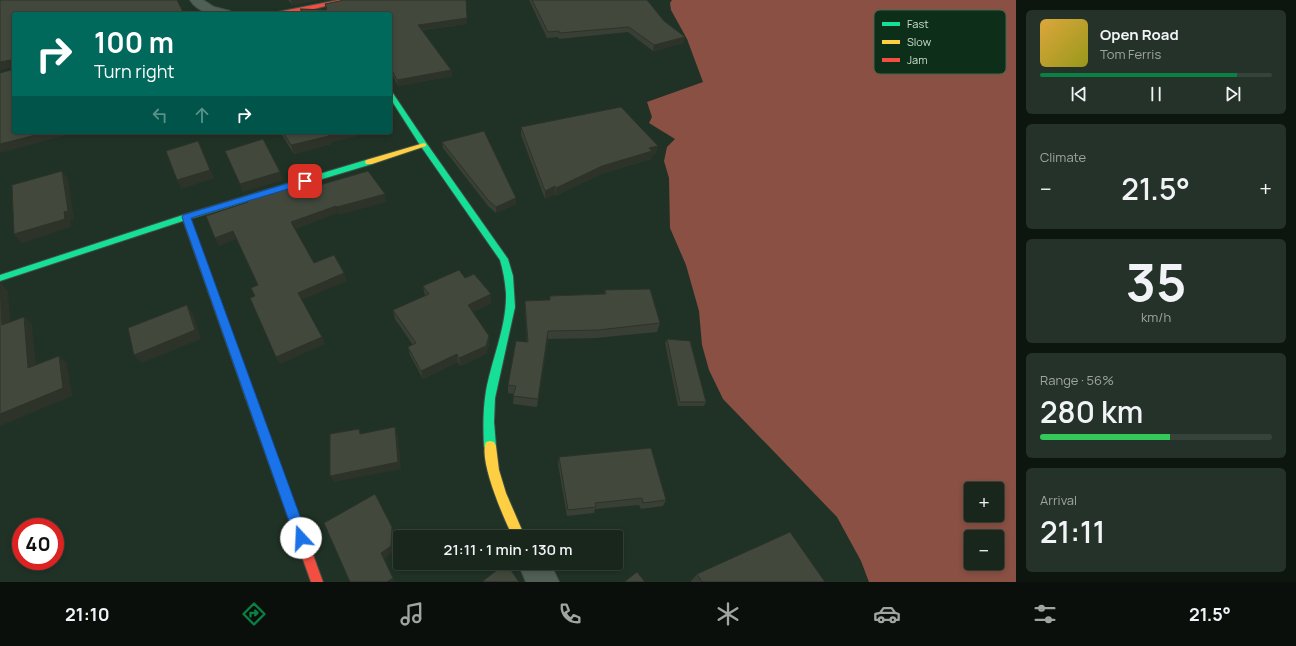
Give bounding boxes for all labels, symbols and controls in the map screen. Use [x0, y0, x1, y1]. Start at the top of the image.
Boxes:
legend [874, 10, 1006, 74]
text: Fast [907, 16, 929, 31]
text: 100 m [94, 23, 174, 61]
text: Open Road [1100, 24, 1179, 45]
icon: right [28, 28, 80, 80]
text: Slow [907, 34, 932, 49]
text: Tom Ferris [1100, 45, 1161, 63]
text: Jam [907, 52, 928, 67]
text: Turn right [94, 59, 175, 83]
icon: previous [1068, 83, 1090, 105]
icon: pause [1145, 83, 1167, 105]
icon: next [1222, 83, 1244, 105]
icon: left [149, 104, 171, 126]
icon: ahead [191, 104, 213, 126]
icon: right [233, 104, 255, 126]
text: Climate [1040, 148, 1086, 166]
pin [288, 164, 322, 198]
text: 21.5° [1121, 168, 1190, 209]
icon: arrive [294, 170, 316, 192]
text: − [1040, 174, 1052, 204]
text: + [1259, 174, 1272, 204]
text: 35 [1126, 246, 1186, 317]
text: km/h [1141, 308, 1171, 326]
text: Range · 56% [1040, 371, 1114, 389]
text: 280 km [1040, 391, 1143, 432]
map controls [964, 482, 1004, 570]
button: + [964, 482, 1004, 522]
text: Arrival [1040, 491, 1077, 509]
text: 21:11 [1040, 511, 1105, 552]
position arrow [280, 517, 322, 559]
speed limit sign: 40 [12, 518, 64, 570]
button: − [964, 530, 1004, 570]
text: 21:11 · 1 min · 130 m [444, 539, 572, 560]
icon: directions [240, 600, 268, 628]
icon: music [398, 600, 426, 628]
icon: phone [556, 600, 584, 628]
icon: climate [714, 600, 742, 628]
icon: car [873, 600, 901, 628]
icon: filters [1031, 600, 1059, 628]
text: 21:10 [65, 602, 110, 626]
text: 21.5° [1189, 602, 1231, 626]

